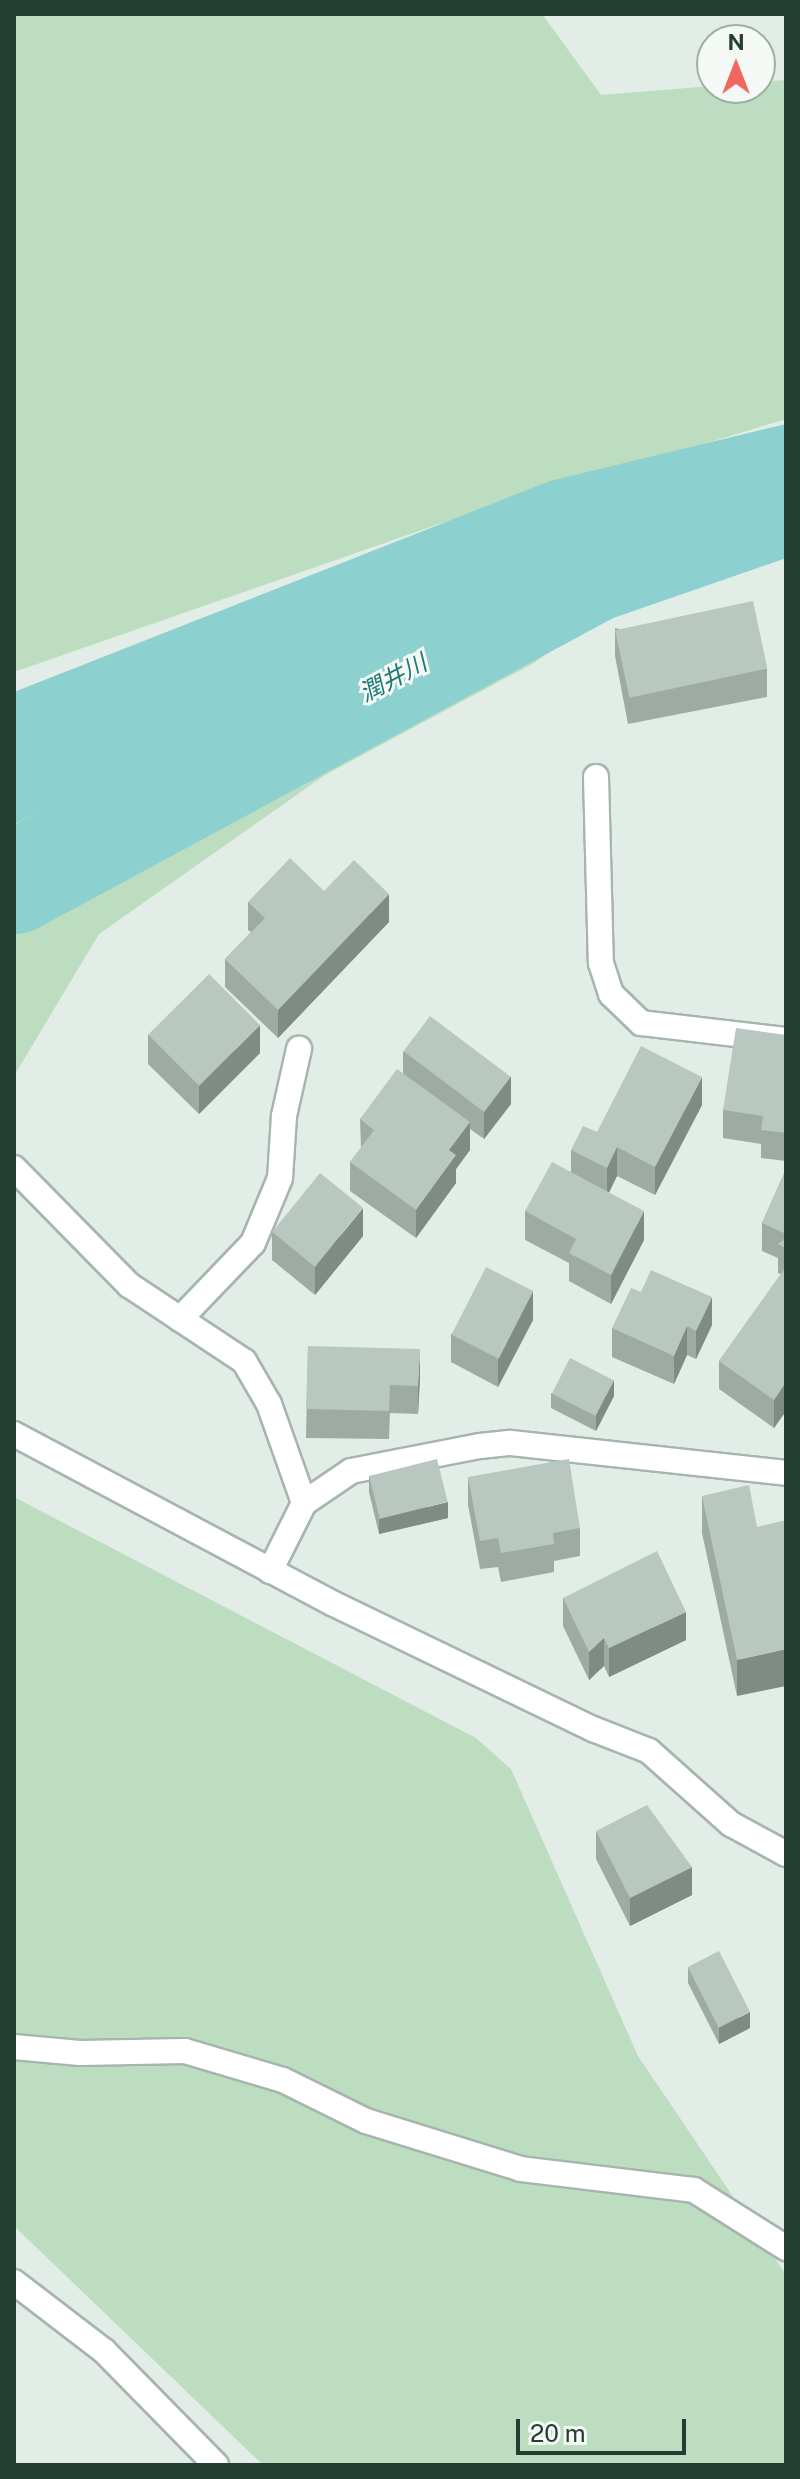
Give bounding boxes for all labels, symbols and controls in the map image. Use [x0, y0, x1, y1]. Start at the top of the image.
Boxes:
north arrow [696, 24, 776, 104]
text: N [727, 29, 745, 55]
water label: 潤井川 [354, 648, 432, 708]
scale bar [520, 2403, 690, 2453]
text: 20 m [530, 2419, 586, 2447]

